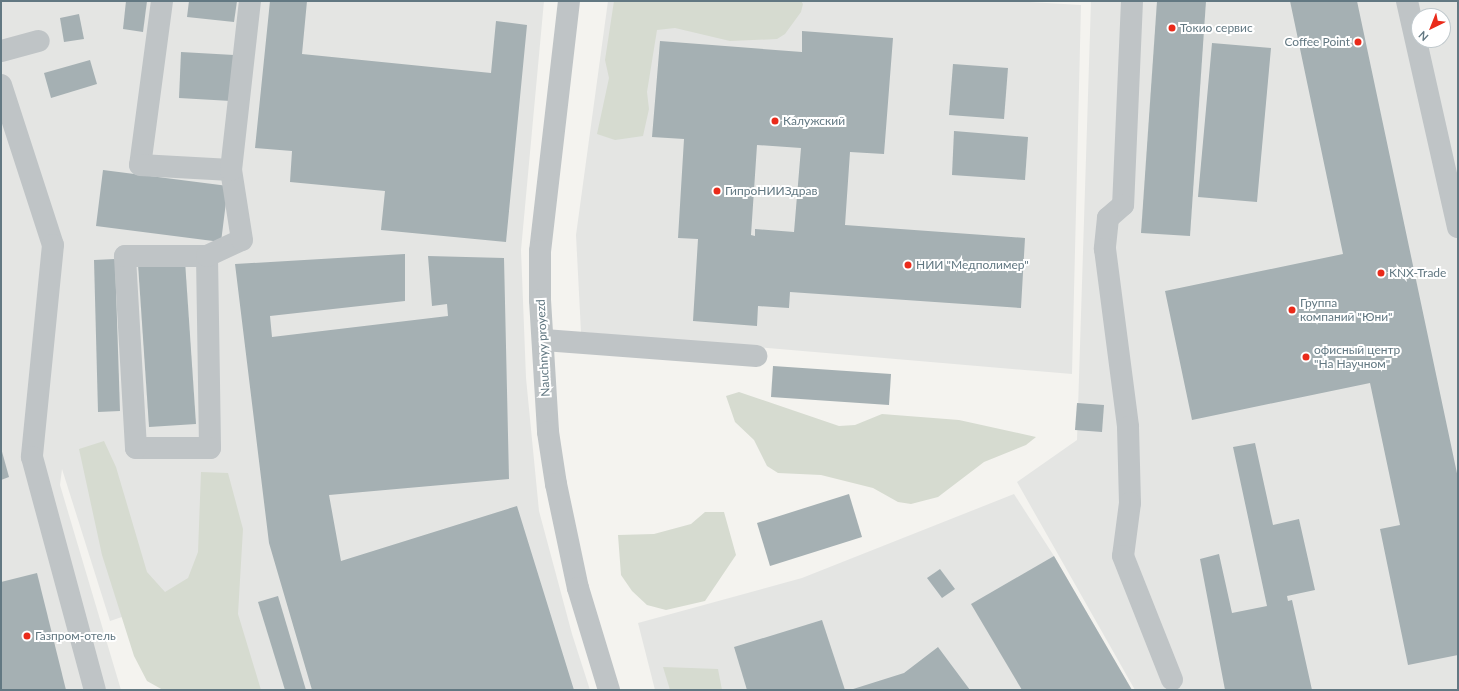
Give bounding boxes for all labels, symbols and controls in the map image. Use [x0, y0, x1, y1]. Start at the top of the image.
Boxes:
north arrow [1411, 8, 1451, 48]
place label: Токио сервис [1180, 21, 1253, 35]
marker: Токио сервис [1167, 23, 1177, 33]
text: N [1416, 29, 1431, 44]
place label: Coffee Point [1284, 35, 1350, 49]
marker: Coffee Point [1353, 37, 1363, 47]
place label: Калужский [783, 114, 845, 128]
marker: Калужский [770, 116, 780, 126]
place label: ГипроНИИЗдрав [725, 184, 817, 198]
marker: ГипроНИИЗдрав [712, 186, 722, 196]
place label: НИИ "Медполимер" [916, 258, 1029, 272]
marker: НИИ "Медполимер" [903, 260, 913, 270]
place label: KNX-Trade [1389, 266, 1446, 280]
marker: KNX-Trade [1376, 268, 1386, 278]
place label: Группа компаний "Юни" [1300, 296, 1393, 324]
street label: Nauchnyy proyezd [533, 299, 553, 397]
marker: Группа компаний "Юни" [1287, 305, 1297, 315]
place label: офисный центр "На Научном" [1314, 343, 1400, 371]
marker: офисный центр "На Научном" [1301, 352, 1311, 362]
place label: Газпром-отель [35, 629, 116, 643]
marker: Газпром-отель [22, 631, 32, 641]

